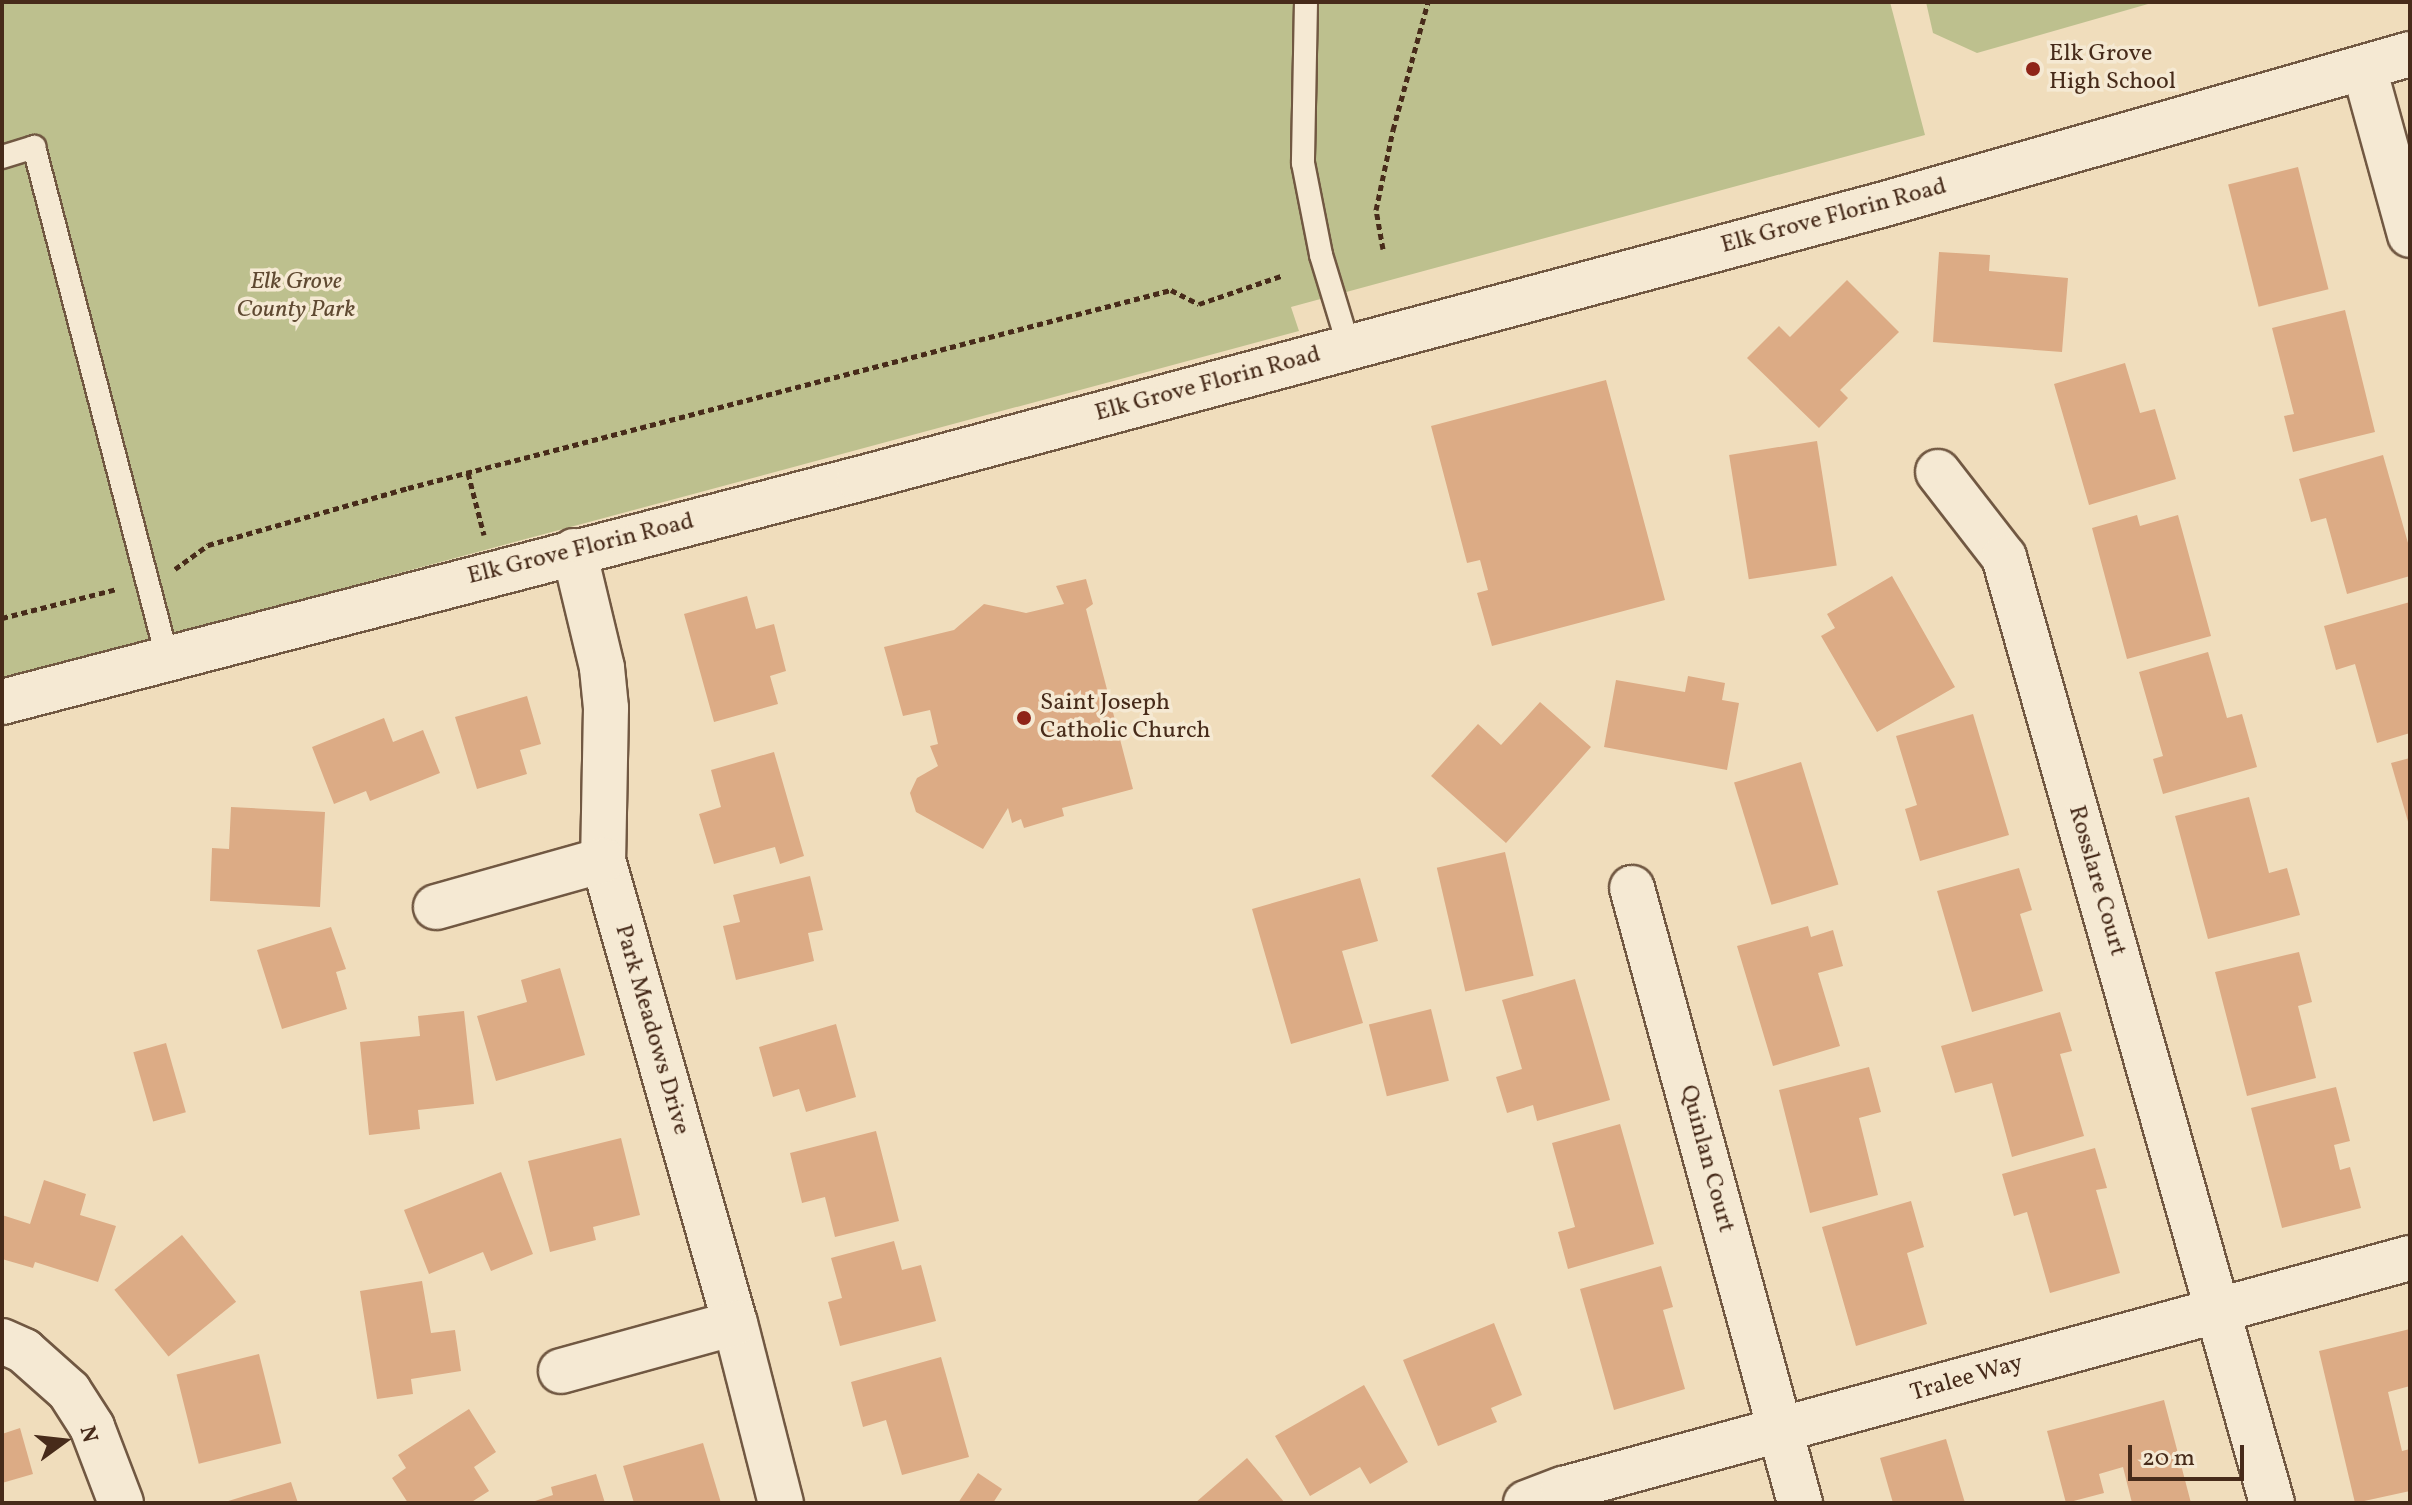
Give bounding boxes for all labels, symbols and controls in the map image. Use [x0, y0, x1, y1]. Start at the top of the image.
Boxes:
place label: Elk Grove High School [2049, 41, 2176, 97]
marker: Elk Grove High School [2024, 60, 2042, 78]
street label: Elk Grove Florin Road [1718, 173, 1950, 261]
park label: Elk Grove County Park [237, 269, 355, 325]
street label: Elk Grove Florin Road [1092, 341, 1324, 429]
street label: Elk Grove Florin Road [465, 508, 697, 592]
place label: Saint Joseph Catholic Church [1040, 690, 1210, 746]
marker: Saint Joseph Catholic Church [1015, 709, 1033, 727]
street label: Rosslare Court [2061, 803, 2131, 959]
street label: Park Meadows Drive [607, 922, 695, 1138]
street label: Quinlan Court [1673, 1082, 1739, 1236]
street label: Tralee Way [1907, 1349, 2027, 1409]
north arrow [24, 1401, 104, 1481]
text: N [71, 1423, 105, 1446]
scale bar [2132, 1429, 2248, 1479]
text: 20 m [2142, 1442, 2195, 1476]

